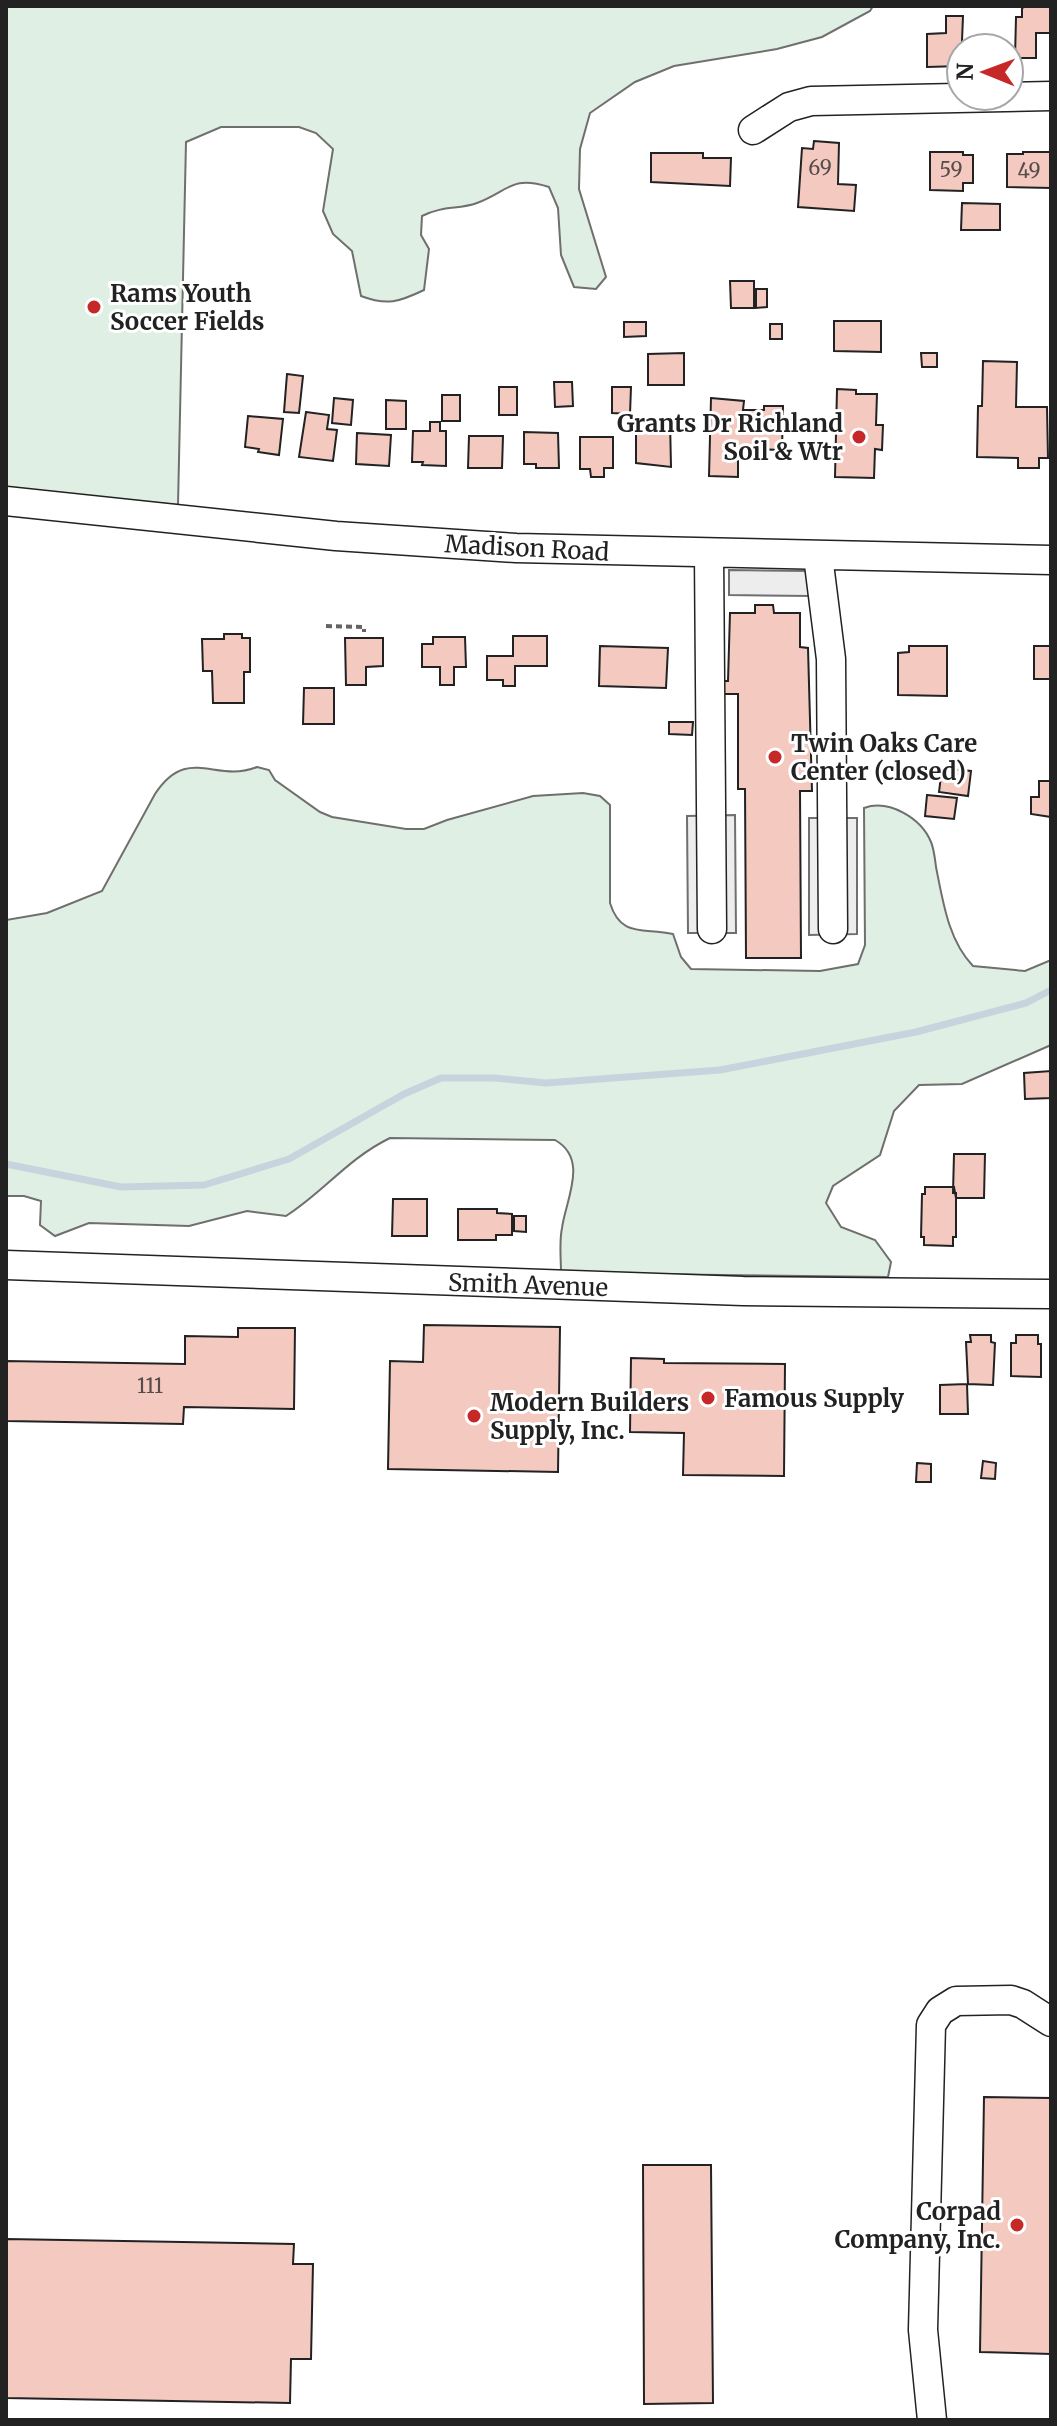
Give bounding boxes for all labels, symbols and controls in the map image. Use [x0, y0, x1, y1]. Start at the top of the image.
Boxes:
north arrow [945, 32, 1025, 112]
text: N [951, 62, 979, 81]
house number: 69 [808, 155, 832, 180]
house number: 59 [939, 157, 963, 182]
house number: 49 [1017, 158, 1041, 183]
place label: Rams Youth Soccer Fields [110, 278, 264, 337]
marker: Rams Youth Soccer Fields [85, 298, 103, 316]
place label: Grants Dr Richland Soil & Wtr [617, 408, 843, 467]
marker: Grants Dr Richland Soil & Wtr [850, 428, 868, 446]
street label: Madison Road [444, 528, 610, 568]
place label: Twin Oaks Care Center (closed) [791, 728, 977, 787]
marker: Twin Oaks Care Center (closed) [766, 748, 784, 766]
street label: Smith Avenue [447, 1267, 609, 1303]
house number: 111 [137, 1373, 163, 1398]
place label: Famous Supply [724, 1383, 905, 1414]
place label: Modern Builders Supply, Inc. [490, 1387, 689, 1446]
marker: Famous Supply [699, 1389, 717, 1407]
marker: Modern Builders Supply, Inc. [465, 1407, 483, 1425]
place label: Corpad Company, Inc. [835, 2196, 1001, 2255]
marker: Corpad Company, Inc. [1008, 2216, 1026, 2234]

